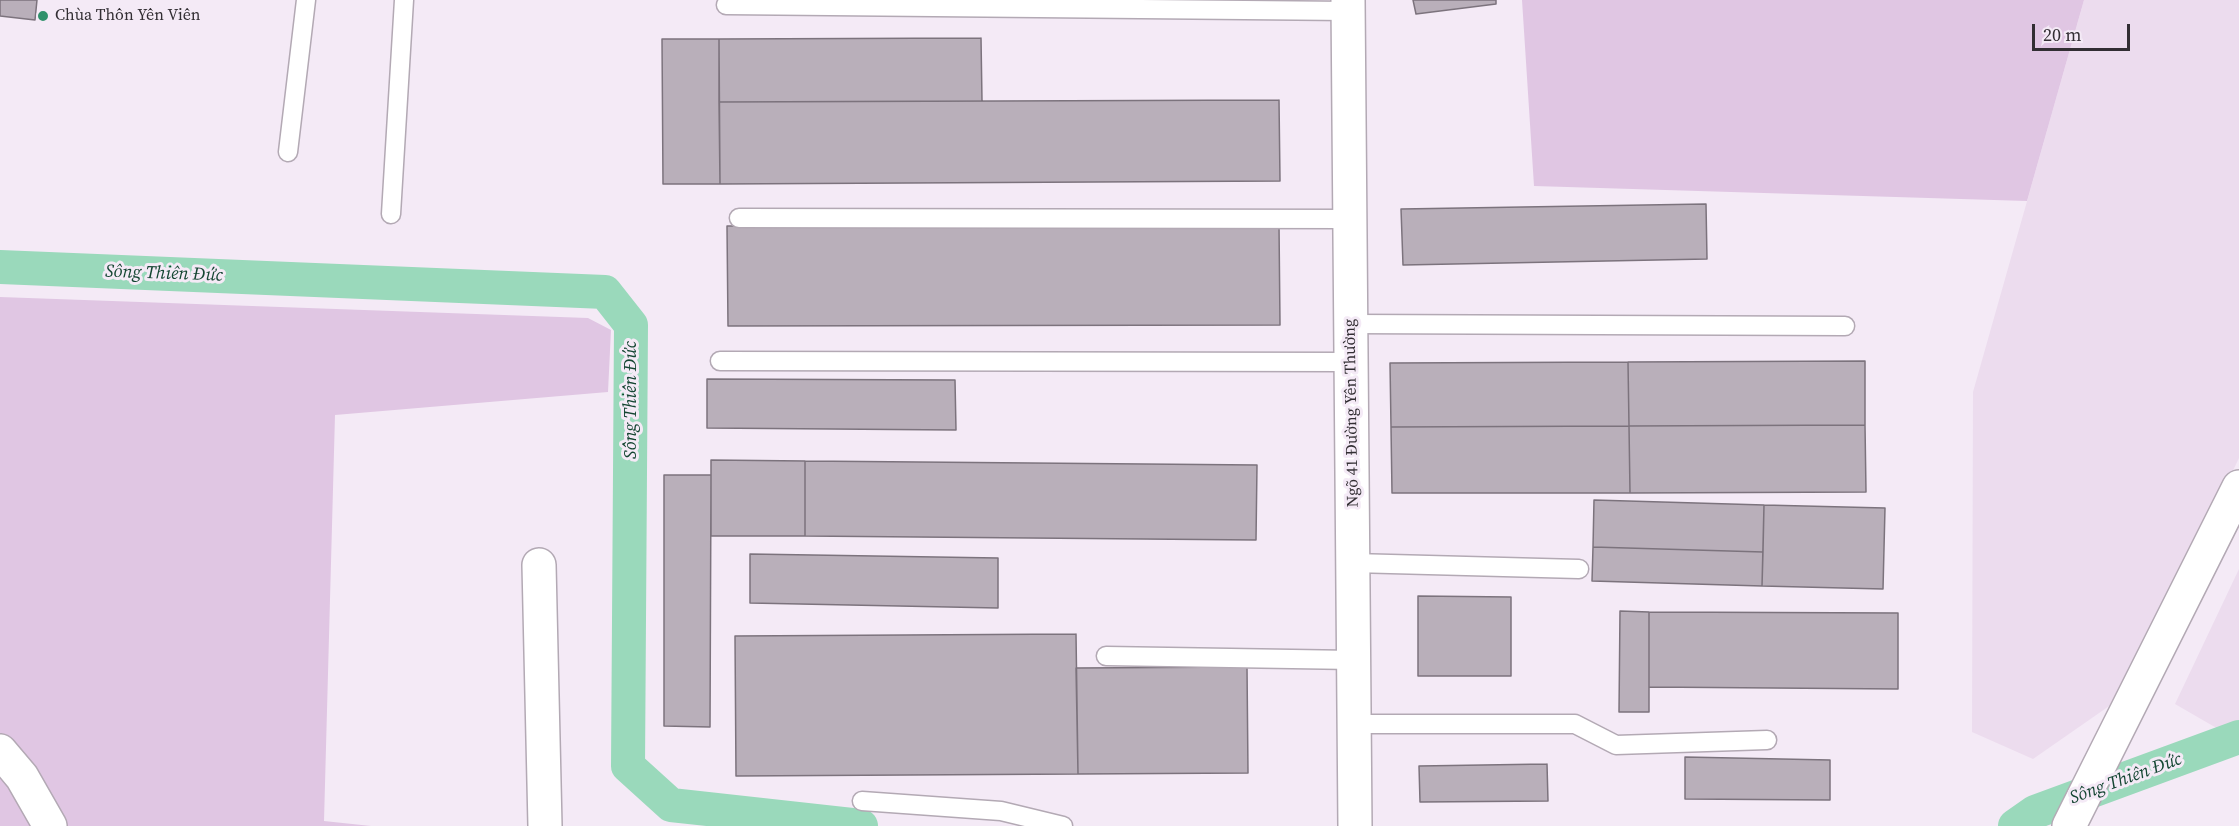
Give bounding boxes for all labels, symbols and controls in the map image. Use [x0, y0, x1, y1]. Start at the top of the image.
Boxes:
place label: Chùa Thôn Yên Viên [55, 6, 201, 26]
marker: Chùa Thôn Yên Viên [36, 9, 50, 23]
scale bar [2035, 12, 2132, 50]
text: 20 m [2043, 22, 2081, 47]
water label: Sông Thiên Đức [105, 261, 223, 287]
street label: Ngõ 41 Đường Yên Thường [1341, 319, 1363, 507]
water label: Sông Thiên Đức [620, 341, 642, 459]
water label: Sông Thiên Đức [2067, 749, 2185, 809]

